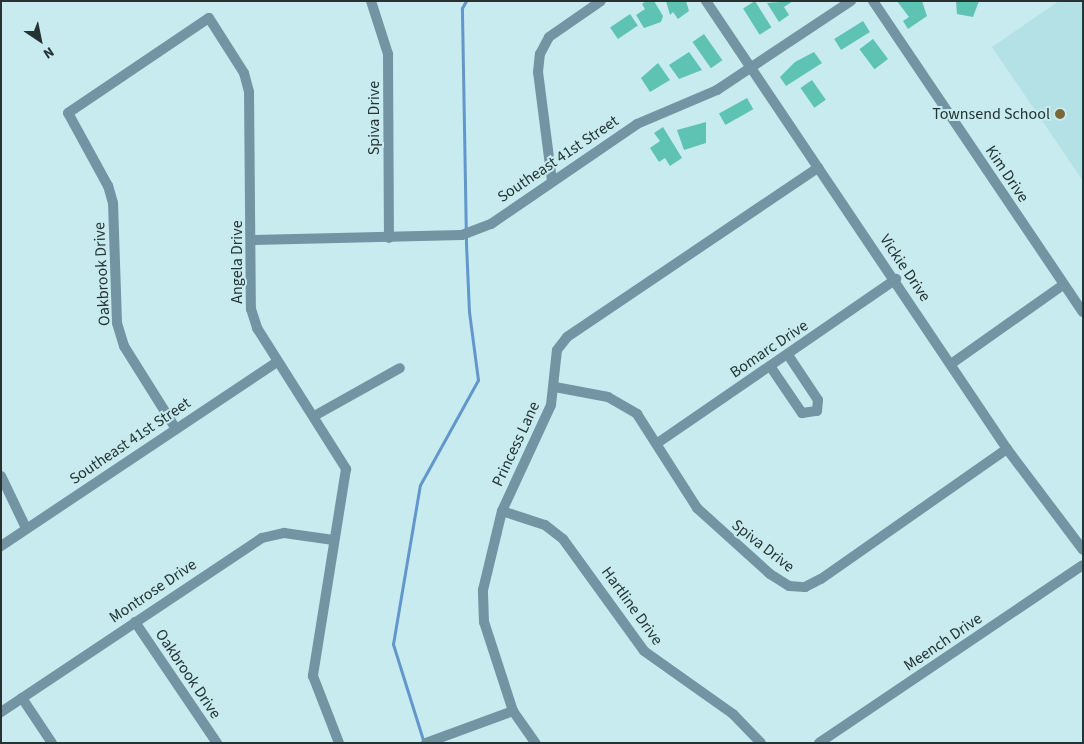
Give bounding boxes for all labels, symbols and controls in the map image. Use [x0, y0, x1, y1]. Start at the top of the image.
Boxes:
north arrow [15, 15, 65, 65]
text: N [39, 42, 58, 63]
street label: Spiva Drive [364, 81, 384, 155]
place label: Townsend School [932, 104, 1050, 124]
marker: Townsend School [1054, 108, 1066, 120]
street label: Southeast 41st Street [494, 111, 622, 207]
street label: Kim Drive [981, 142, 1033, 206]
street label: Angela Drive [227, 220, 247, 304]
street label: Oakbrook Drive [90, 222, 114, 326]
street label: Vickie Drive [875, 231, 935, 305]
street label: Bomarc Drive [726, 316, 812, 382]
street label: Southeast 41st Street [66, 393, 194, 489]
street label: Princess Lane [488, 399, 544, 489]
street label: Spiva Drive [728, 516, 798, 576]
street label: Montrose Drive [106, 555, 200, 627]
street label: Hartline Drive [597, 563, 667, 649]
street label: Meench Drive [900, 609, 986, 675]
street label: Oakbrook Drive [151, 626, 225, 722]

